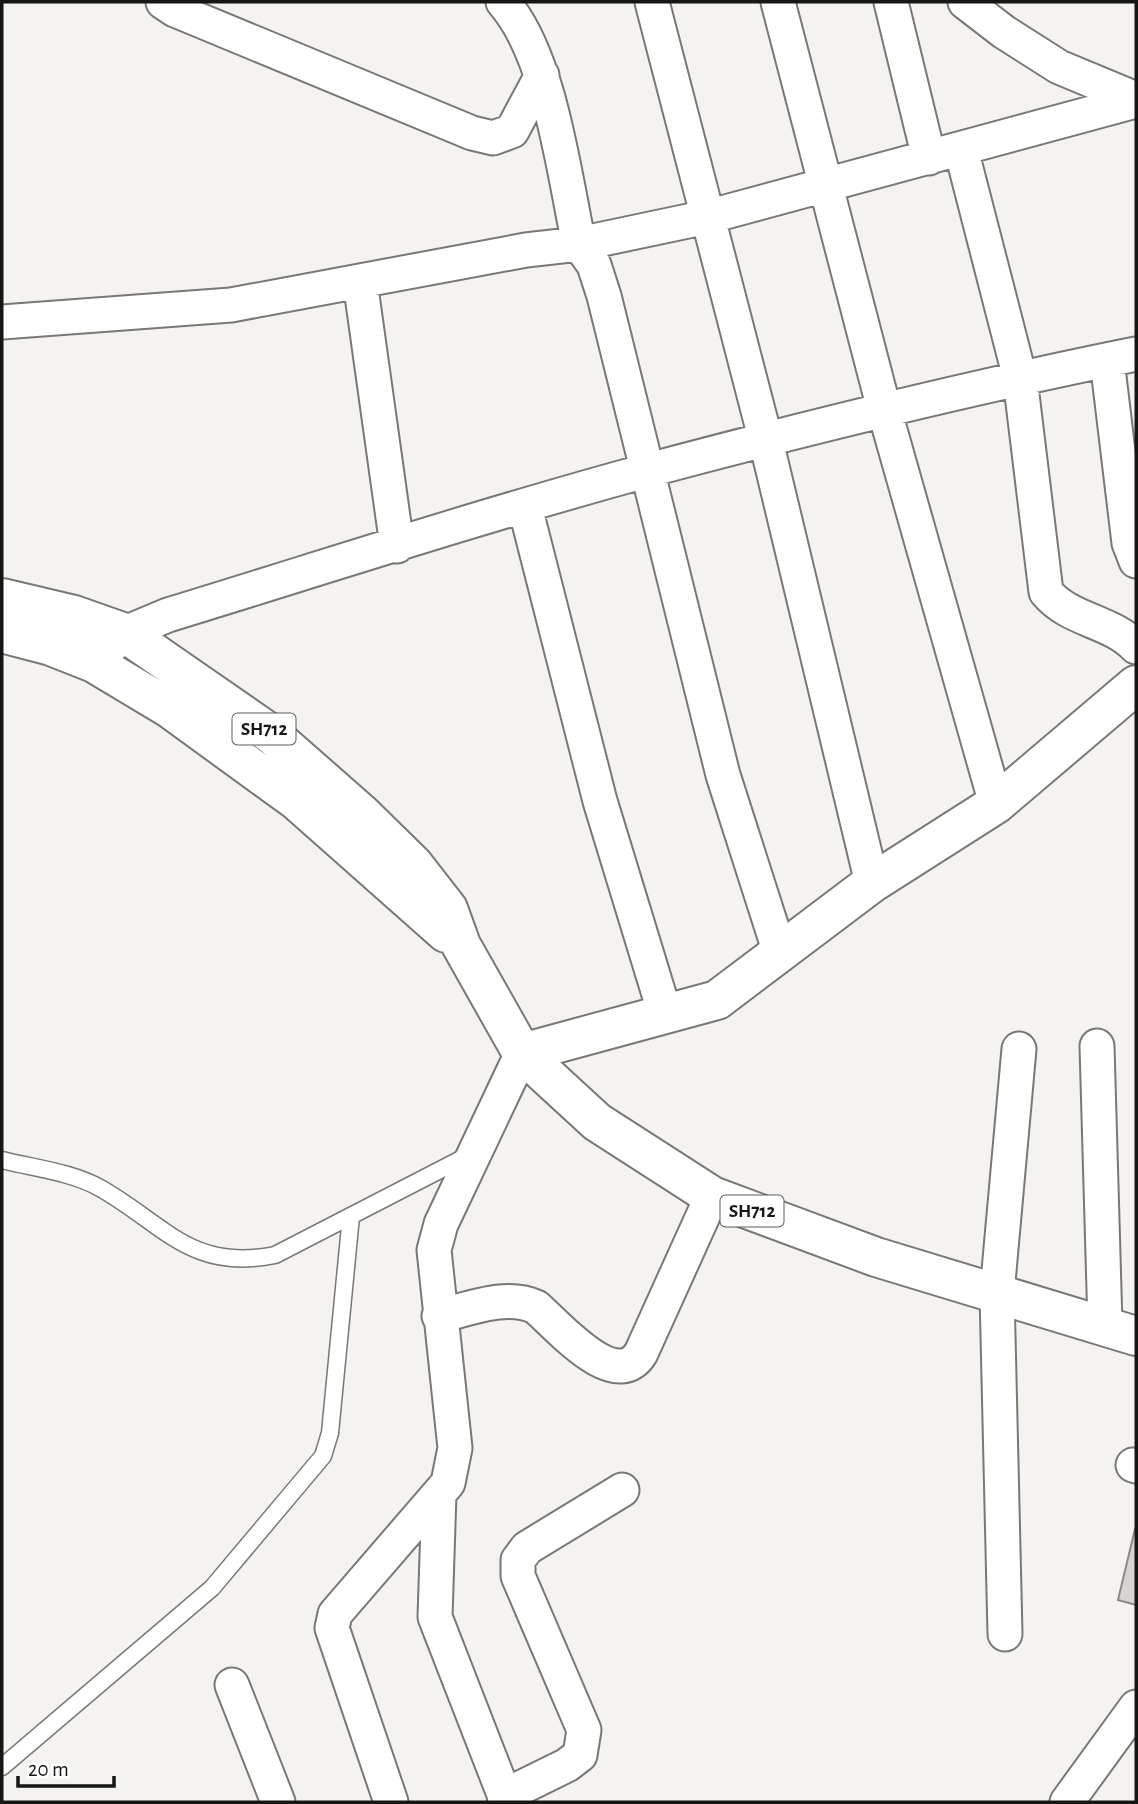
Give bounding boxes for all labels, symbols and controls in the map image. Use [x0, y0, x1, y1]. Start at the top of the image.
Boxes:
road number: SH712 [232, 714, 296, 744]
road number: SH712 [720, 1196, 784, 1226]
scale bar [18, 1744, 114, 1788]
text: 20 m [28, 1759, 69, 1780]

